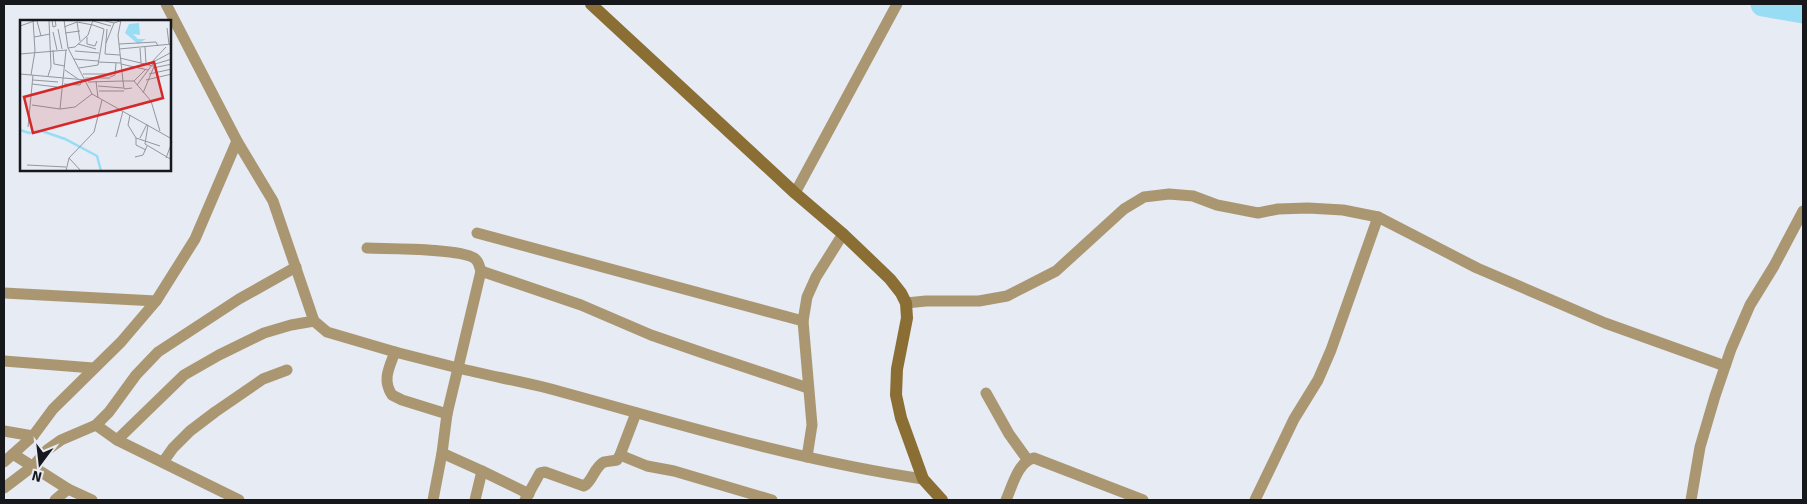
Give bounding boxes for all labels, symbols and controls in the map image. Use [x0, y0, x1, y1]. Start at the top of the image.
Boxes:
inset map [20, 20, 171, 171]
north arrow [15, 439, 65, 489]
text: N [30, 467, 44, 486]

